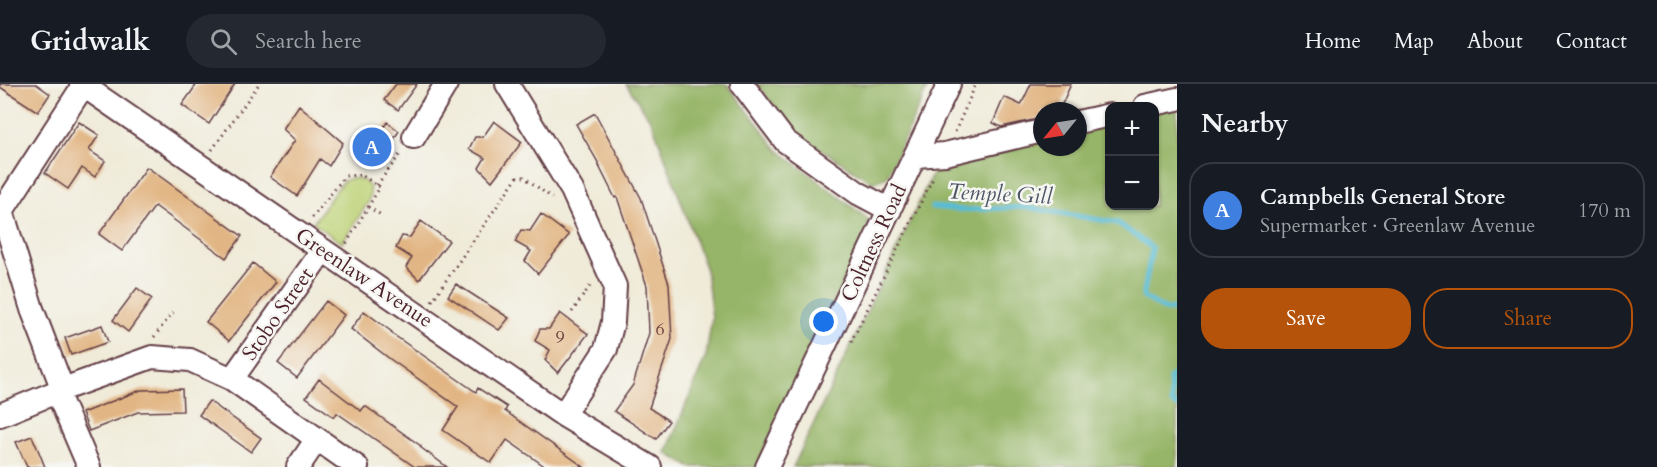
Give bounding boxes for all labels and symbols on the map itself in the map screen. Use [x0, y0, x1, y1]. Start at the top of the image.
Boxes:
north arrow [1033, 102, 1087, 156]
pin: A [352, 124, 392, 170]
water label: Temple Gill [947, 176, 1054, 212]
street label: Coltness Road [834, 179, 914, 307]
street label: Greenlaw Avenue [289, 221, 439, 335]
street label: Stobo Street [235, 261, 321, 366]
your location [809, 307, 838, 336]
house number: 6 [655, 317, 665, 342]
house number: 9 [555, 325, 565, 350]

